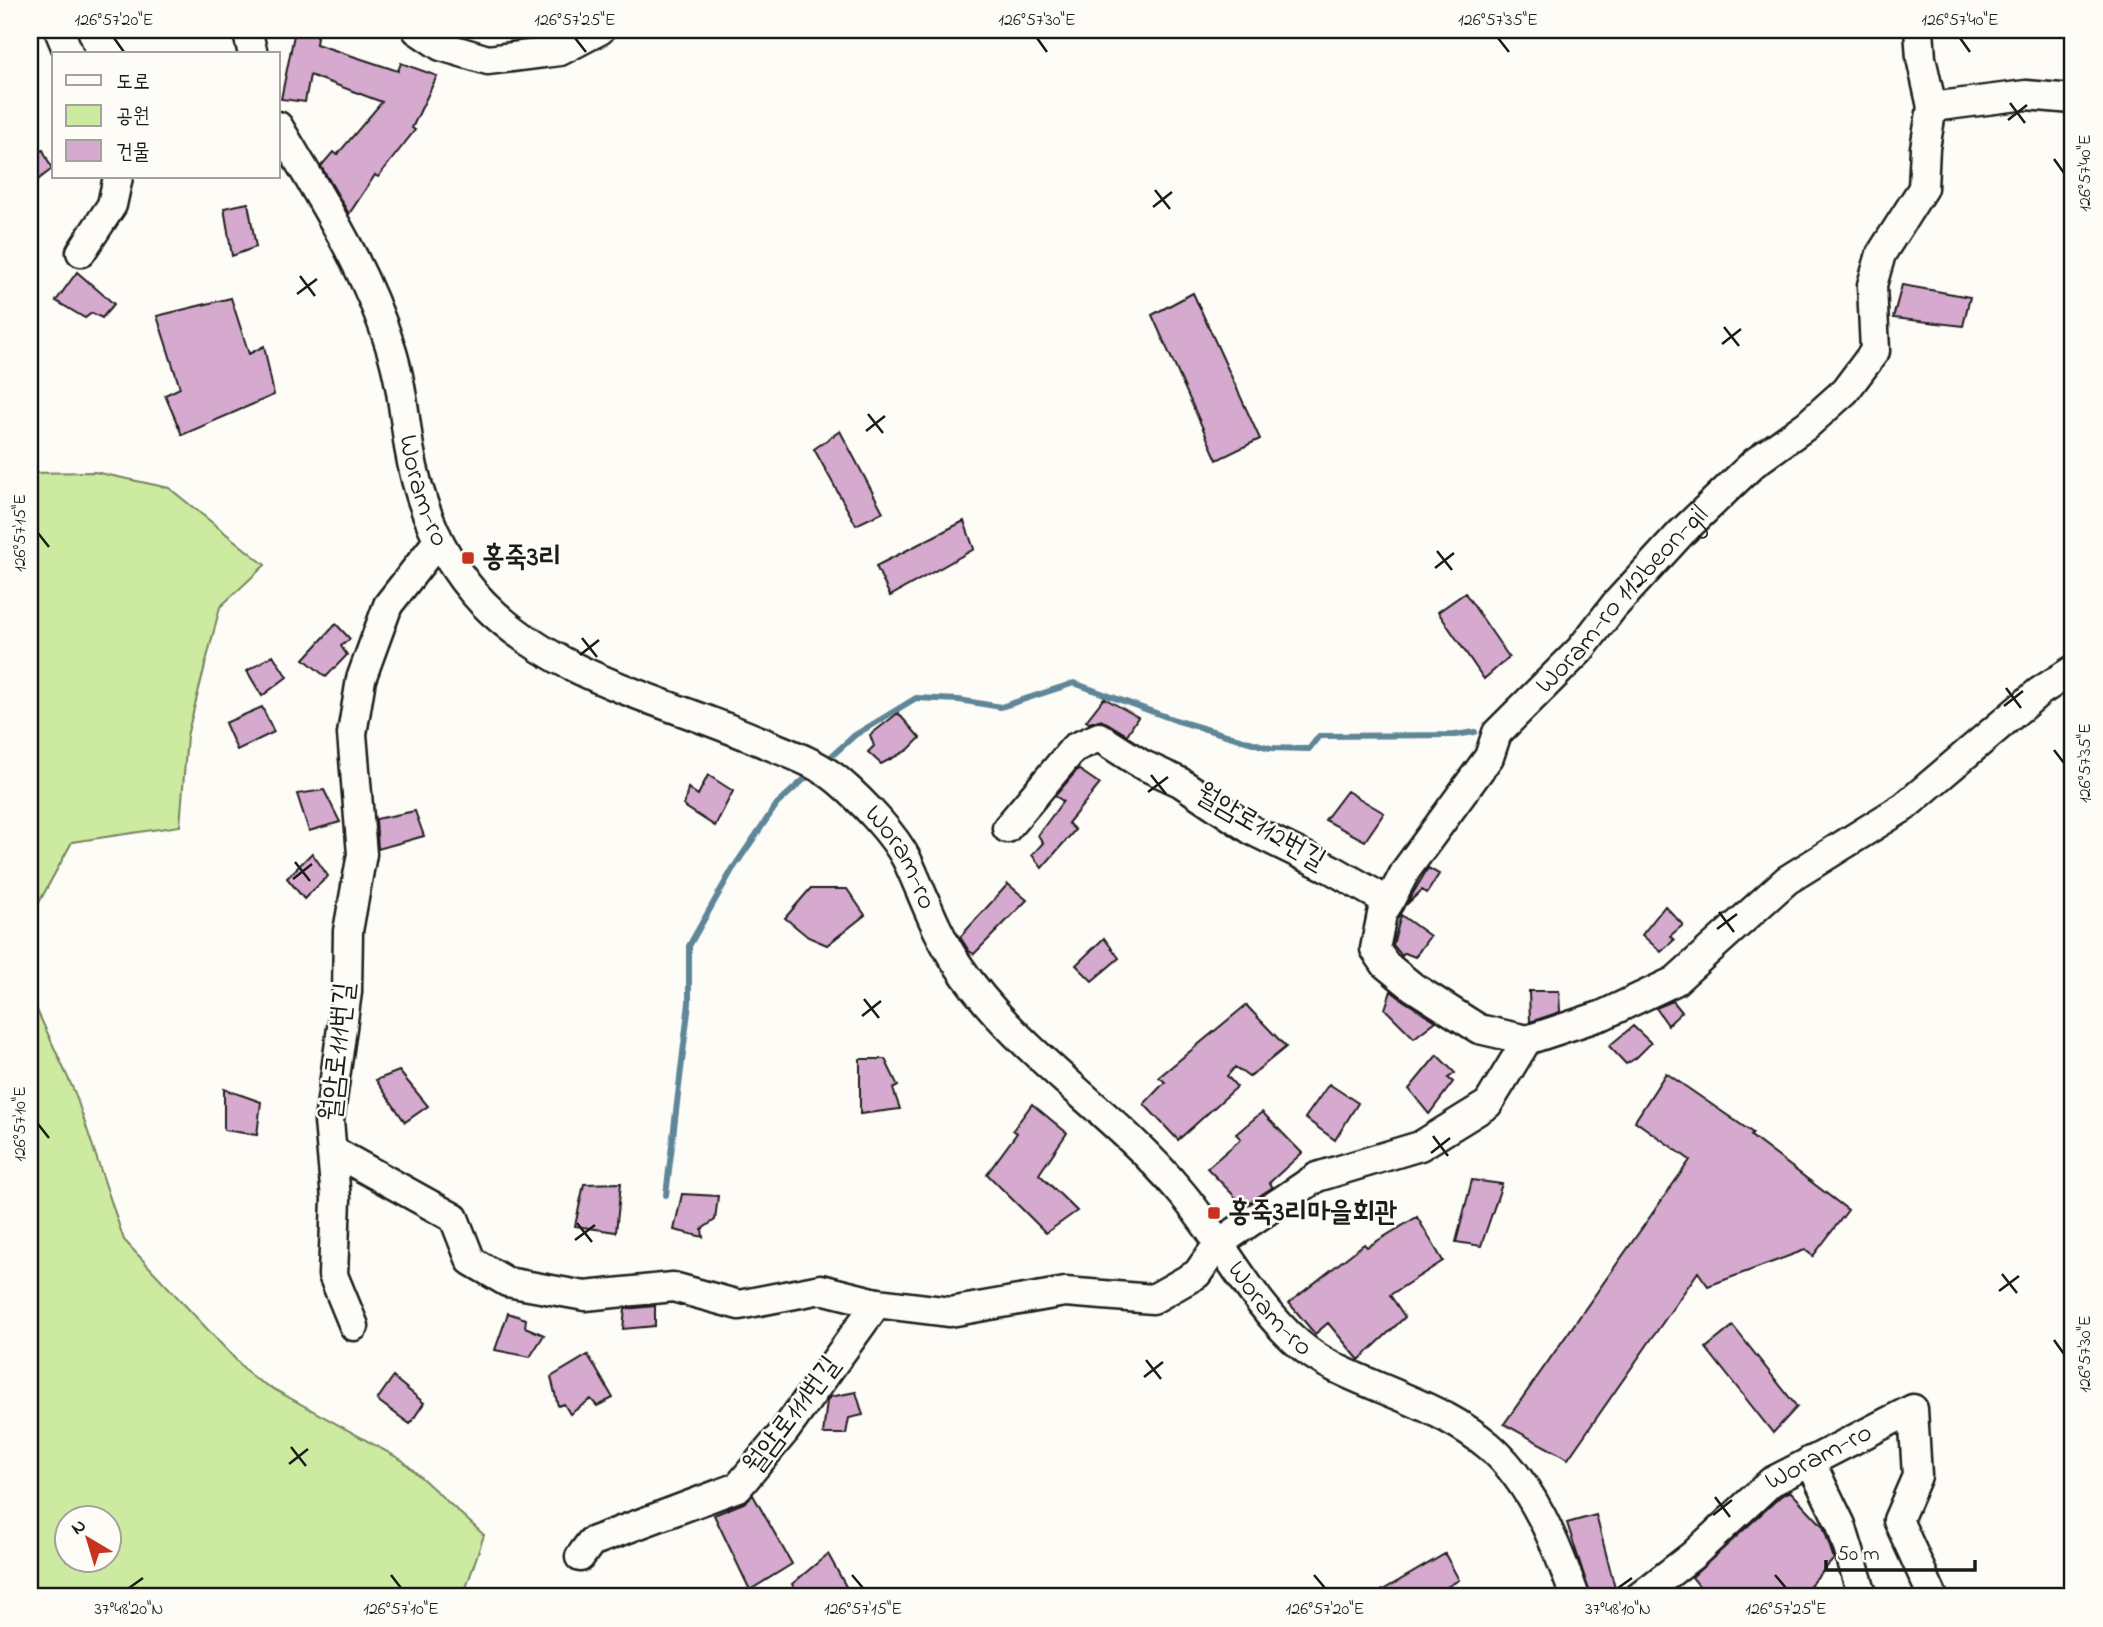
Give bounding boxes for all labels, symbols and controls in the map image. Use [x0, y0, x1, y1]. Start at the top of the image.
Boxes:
text: 126°57'20"E [75, 8, 154, 34]
text: 126°57'25"E [534, 8, 616, 34]
text: 126°57'30"E [998, 8, 1076, 34]
text: 126°57'35"E [1458, 8, 1538, 34]
text: 126°57'40"E [1921, 8, 1999, 34]
legend [52, 52, 280, 178]
text: 도로 [116, 68, 150, 98]
text: 공원 [116, 102, 150, 132]
text: 126°57'40"E [2073, 134, 2099, 212]
text: 건물 [116, 138, 150, 168]
street label: Woram-ro [387, 432, 459, 554]
text: 126°57'15"E [8, 494, 34, 572]
street label: Woram-ro 112beon-gil [1526, 496, 1719, 704]
place label: 홍죽3리 [482, 538, 561, 579]
marker: 홍죽3리 [460, 550, 476, 566]
text: 126°57'35"E [2073, 723, 2099, 803]
street label: 월암로112번길 [1187, 774, 1333, 882]
street label: Woram-ro [854, 796, 947, 916]
street label: 월암로111번길 [311, 981, 367, 1123]
text: 126°57'10"E [8, 1086, 34, 1162]
place label: 홍죽3리마을회관 [1228, 1193, 1398, 1234]
marker: 홍죽3리마을회관 [1206, 1205, 1222, 1221]
street label: Woram-ro [1216, 1253, 1321, 1367]
text: 126°57'30"E [2073, 1315, 2099, 1393]
street label: 월암로111번길 [735, 1348, 851, 1484]
street label: Woram-ro [1758, 1413, 1880, 1502]
north arrow [52, 1504, 122, 1574]
text: N [66, 1513, 93, 1542]
scale bar [1826, 1529, 1975, 1573]
text: 50 m [1837, 1540, 1880, 1570]
text: 37°48'20"N [95, 1597, 163, 1623]
text: 126°57'10"E [363, 1597, 439, 1623]
text: 126°57'15"E [824, 1597, 902, 1623]
text: 126°57'20"E [1286, 1597, 1365, 1623]
text: 37°48'10"N [1585, 1597, 1651, 1623]
text: 126°57'25"E [1745, 1597, 1827, 1623]

